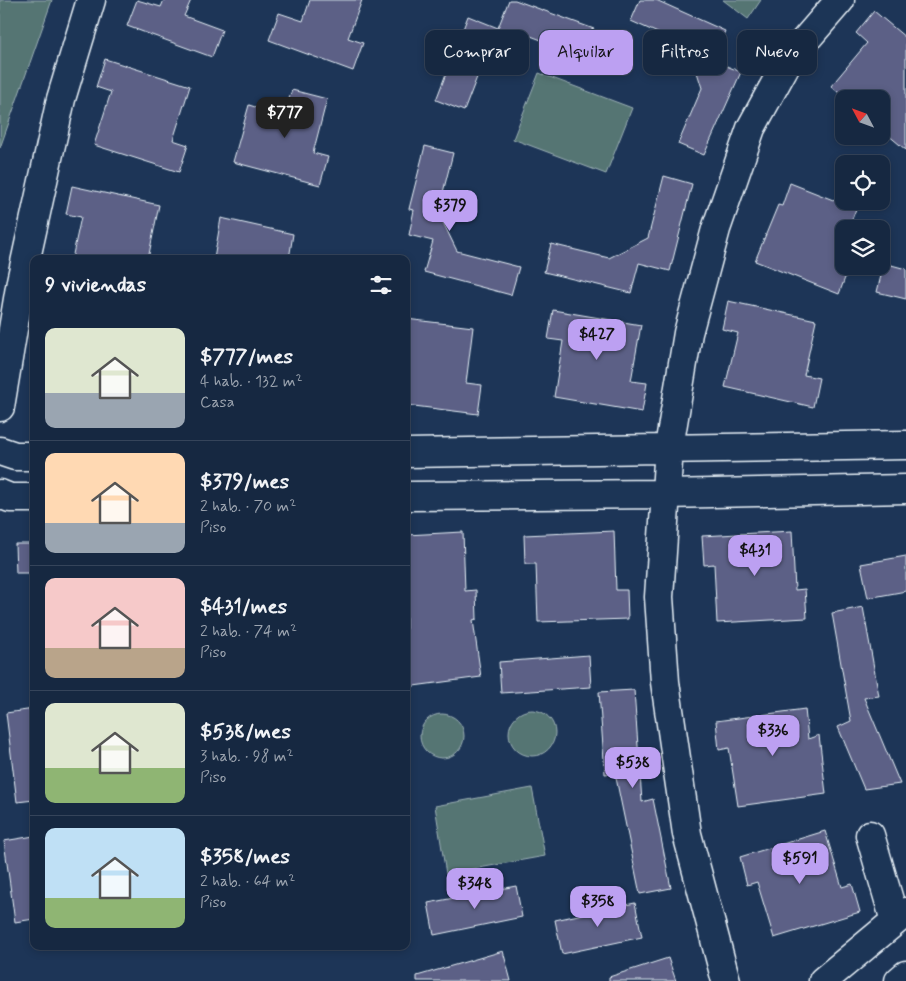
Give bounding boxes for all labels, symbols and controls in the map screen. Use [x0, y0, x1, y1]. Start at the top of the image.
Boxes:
chip: Comprar [425, 30, 529, 75]
chip: Alquilar [539, 30, 633, 75]
chip: Filtros [643, 30, 727, 75]
chip: Nuevo [737, 30, 817, 75]
north arrow [835, 90, 890, 145]
map controls [835, 90, 890, 275]
pin: $777 [255, 96, 315, 139]
text: $777 [267, 102, 303, 123]
button: locate [835, 155, 890, 210]
pin: $379 [420, 190, 480, 232]
text: $379 [433, 195, 467, 216]
button: layers [835, 220, 890, 275]
text: 9 viviendas [45, 271, 146, 299]
icon: filters [367, 271, 395, 299]
pin: $427 [567, 318, 627, 361]
text: $427 [579, 324, 615, 345]
text: $777/mes [200, 343, 293, 371]
icon: home [85, 348, 145, 408]
text: 4 hab. · 132 m² [200, 371, 302, 392]
text: Casa [200, 392, 235, 413]
text: $379/mes [200, 468, 289, 496]
icon: home [85, 473, 145, 533]
text: 2 hab. · 70 m² [200, 496, 296, 517]
text: Piso [200, 517, 226, 538]
pin: $431 [725, 534, 785, 577]
text: $431 [739, 540, 771, 561]
text: $431/mes [200, 593, 287, 621]
icon: home [85, 598, 145, 658]
text: 2 hab. · 74 m² [200, 621, 297, 642]
text: Piso [200, 642, 226, 663]
pin: $336 [743, 714, 803, 757]
text: $538/mes [200, 718, 291, 746]
text: $336 [758, 720, 788, 741]
icon: home [85, 723, 145, 783]
text: 3 hab. · 98 m² [200, 746, 294, 767]
pin: $538 [603, 746, 663, 789]
text: $538 [616, 752, 650, 773]
text: Piso [200, 767, 226, 788]
pin: $591 [770, 842, 830, 885]
text: $358/mes [200, 843, 290, 871]
icon: home [85, 848, 145, 908]
text: $591 [783, 848, 817, 869]
pin: $348 [445, 868, 505, 910]
text: 2 hab. · 64 m² [200, 871, 295, 892]
text: $348 [457, 873, 493, 894]
pin: $358 [568, 886, 628, 928]
text: $358 [581, 891, 615, 912]
text: Piso [200, 892, 226, 913]

